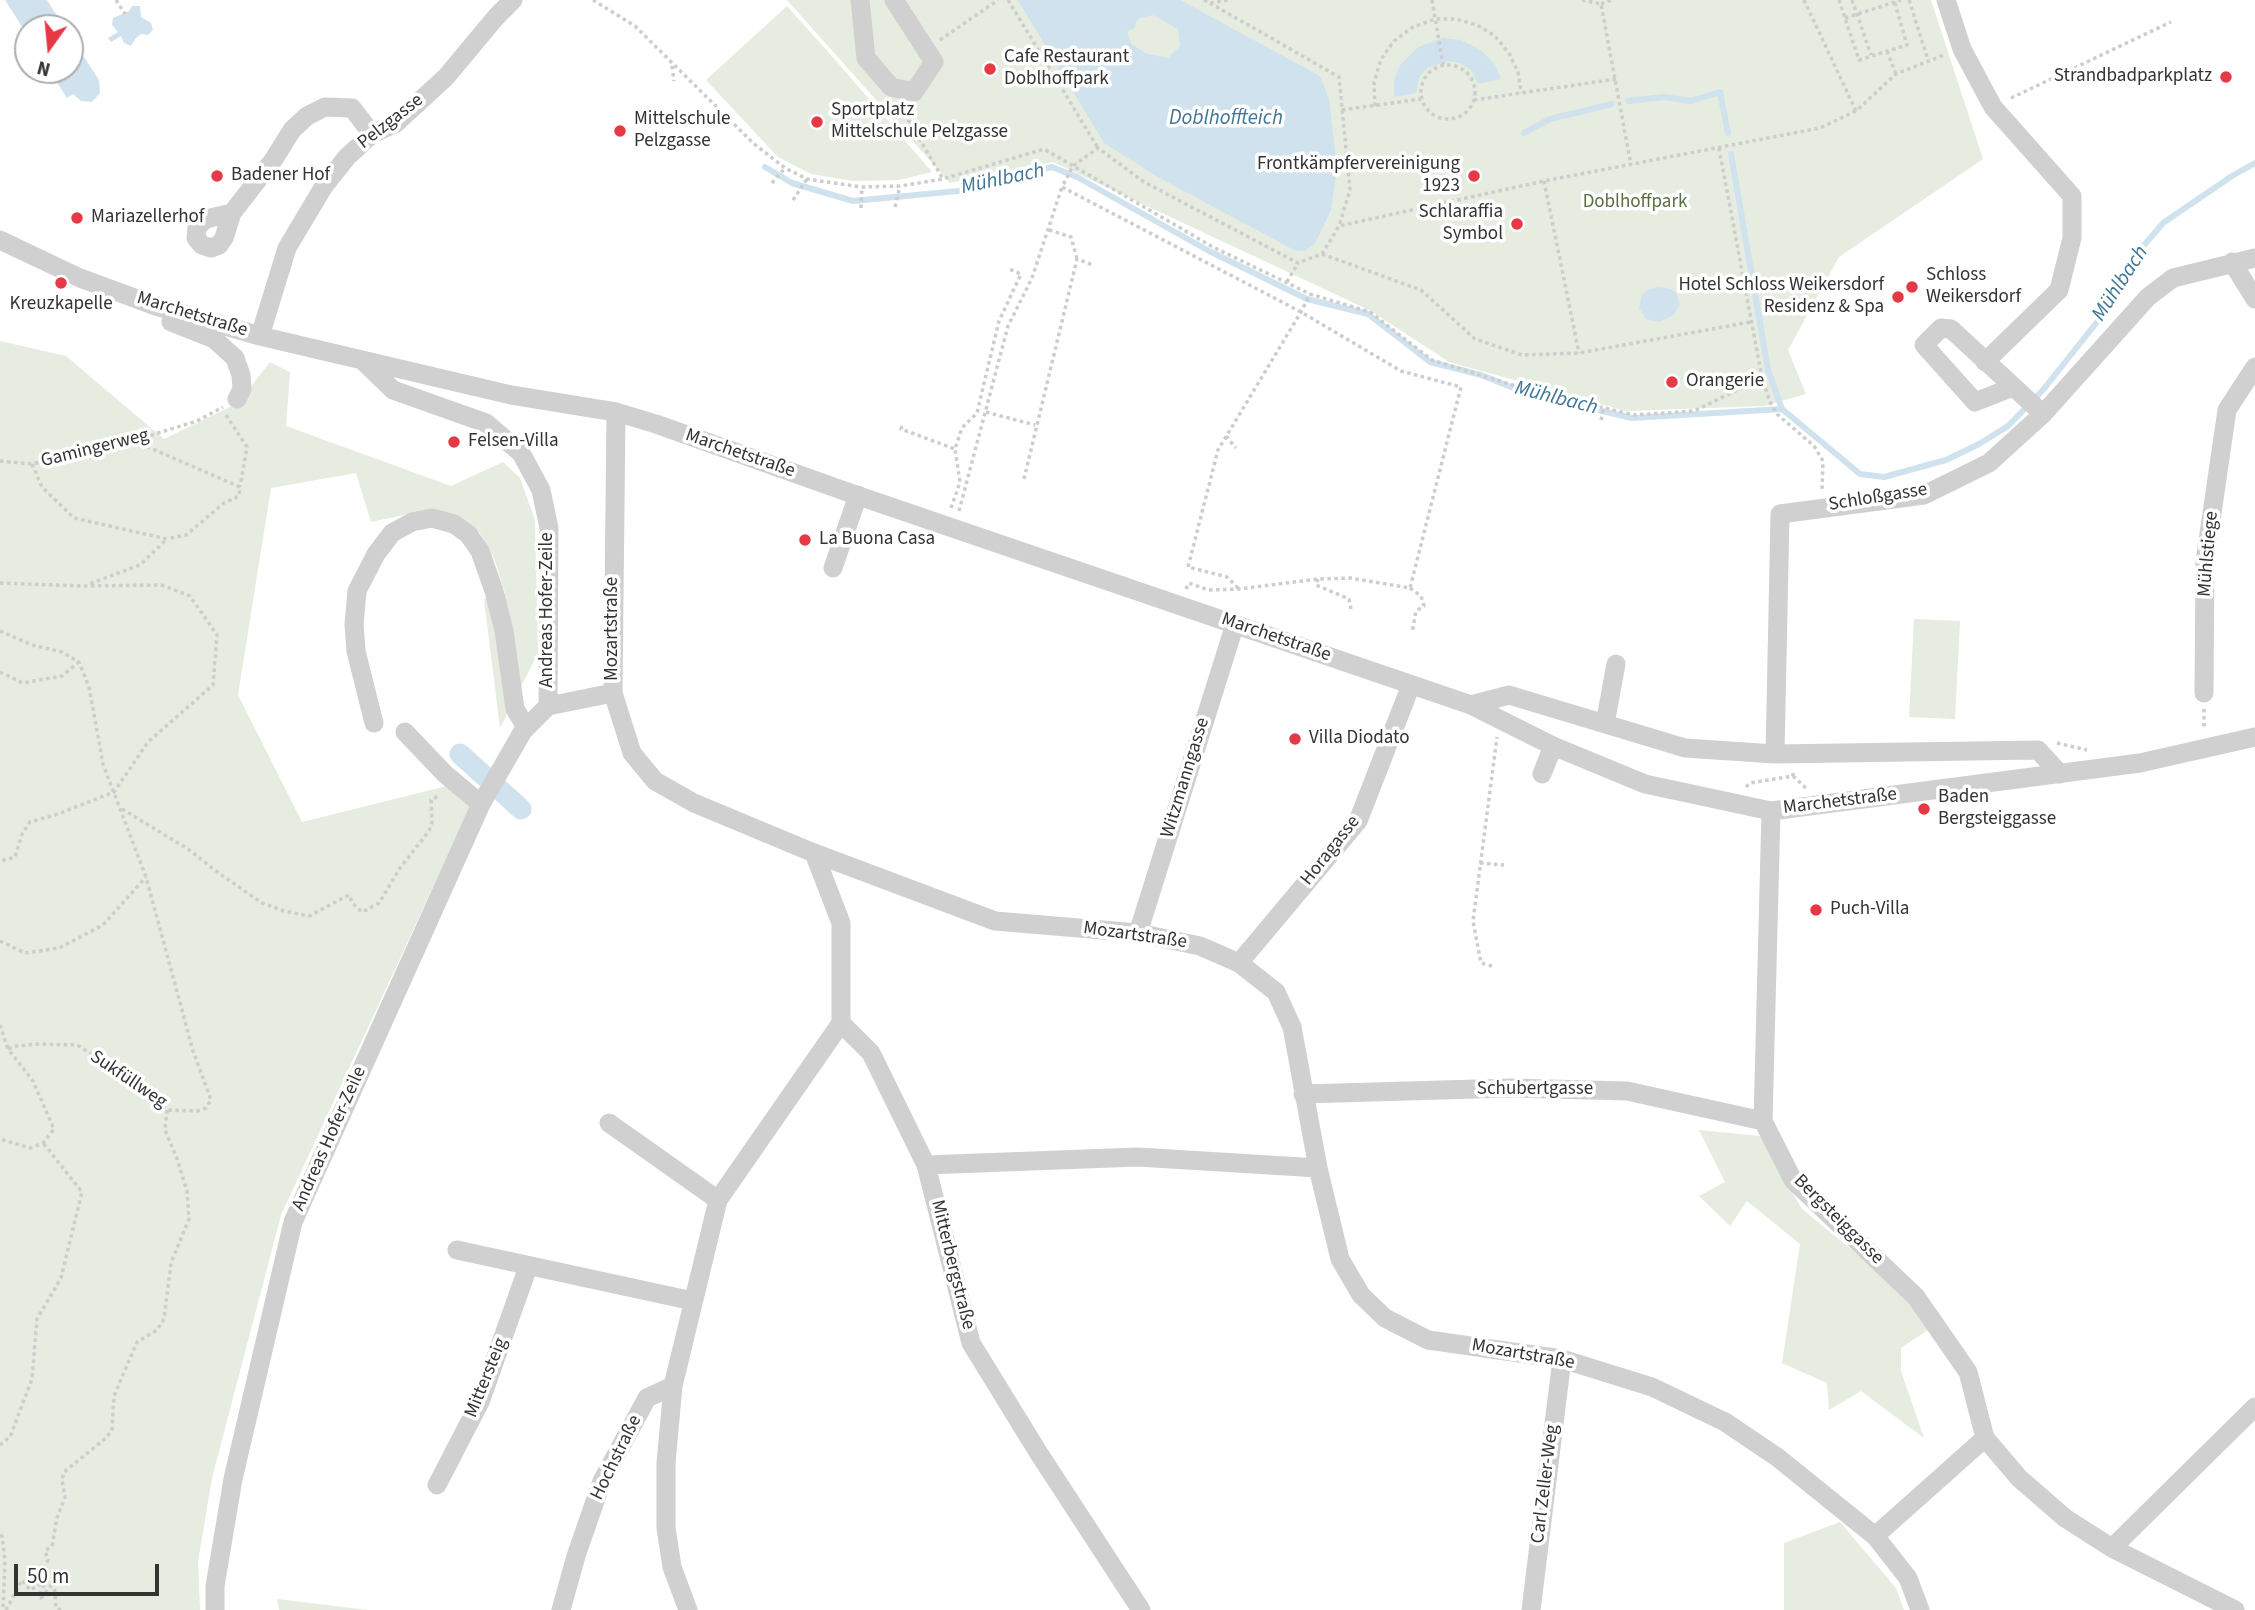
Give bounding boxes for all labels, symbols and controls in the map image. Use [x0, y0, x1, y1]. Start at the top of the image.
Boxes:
north arrow [14, 14, 84, 84]
place label: Cafe Restaurant Doblhoffpark [1004, 47, 1129, 91]
text: N [34, 53, 54, 83]
marker: Cafe Restaurant Doblhoffpark [982, 61, 998, 77]
place label: Strandbadparkplatz [2054, 66, 2212, 88]
marker: Strandbadparkplatz [2218, 69, 2234, 85]
street label: Pelzgasse [354, 89, 428, 155]
place label: Sportplatz Mittelschule Pelzgasse [831, 100, 1008, 144]
water label: Doblhoffteich [1169, 106, 1283, 132]
place label: Mittelschule Pelzgasse [634, 109, 731, 153]
marker: Sportplatz Mittelschule Pelzgasse [809, 114, 825, 130]
marker: Mittelschule Pelzgasse [612, 123, 628, 139]
place label: Frontkämpfervereinigung 1923 [1257, 154, 1460, 198]
water label: Mühlbach [959, 159, 1047, 201]
place label: Badener Hof [231, 165, 330, 187]
marker: Badener Hof [209, 168, 225, 184]
marker: Frontkämpfervereinigung 1923 [1466, 168, 1482, 184]
park label: Doblhoffpark [1583, 192, 1687, 214]
place label: Schlaraffia Symbol [1419, 202, 1503, 246]
place label: Mariazellerhof [91, 207, 204, 229]
marker: Mariazellerhof [69, 210, 85, 226]
marker: Schlaraffia Symbol [1509, 216, 1525, 232]
water label: Mühlbach [2087, 242, 2155, 326]
place label: Schloss Weikersdorf [1926, 265, 2021, 309]
marker: Kreuzkapelle [53, 275, 69, 291]
place label: Hotel Schloss Weikersdorf Residenz & Spa [1678, 275, 1884, 319]
marker: Schloss Weikersdorf [1904, 279, 1920, 295]
street label: Marchetstraße [134, 287, 250, 343]
marker: Hotel Schloss Weikersdorf Residenz & Spa [1890, 289, 1906, 305]
place label: Kreuzkapelle [9, 294, 113, 316]
place label: Orangerie [1686, 371, 1764, 393]
marker: Orangerie [1664, 374, 1680, 390]
water label: Mühlbach [1512, 377, 1600, 421]
street label: Gamingerweg [39, 425, 151, 473]
street label: Marchetstraße [682, 425, 798, 483]
place label: Felsen-Villa [468, 431, 558, 453]
marker: Felsen-Villa [446, 434, 462, 450]
street label: Schloßgasse [1827, 479, 1929, 517]
street label: Mühlstiege [2194, 510, 2224, 598]
place label: La Buona Casa [819, 529, 935, 551]
street label: Andreas Hofer-Zeile [537, 532, 559, 688]
marker: La Buona Casa [797, 532, 813, 548]
street label: Mozartstraße [602, 577, 624, 681]
street label: Marchetstraße [1218, 609, 1334, 667]
street label: Witzmanngasse [1157, 715, 1215, 841]
place label: Villa Diodato [1309, 728, 1410, 750]
marker: Villa Diodato [1287, 731, 1303, 747]
street label: Marchetstraße [1782, 784, 1898, 820]
place label: Baden Bergsteiggasse [1938, 787, 2056, 831]
marker: Baden Bergsteiggasse [1916, 801, 1932, 817]
street label: Horagasse [1297, 811, 1365, 891]
place label: Puch-Villa [1830, 899, 1909, 921]
marker: Puch-Villa [1808, 902, 1824, 918]
street label: Mozartstraße [1082, 917, 1188, 955]
street label: Sukfüllweg [85, 1046, 171, 1114]
street label: Andreas Hofer-Zeile [288, 1063, 372, 1215]
street label: Schubertgasse [1477, 1079, 1593, 1101]
street label: Bergsteiggasse [1788, 1170, 1888, 1270]
street label: Mitterbergstraße [925, 1198, 979, 1332]
street label: Mittersteig [461, 1335, 513, 1421]
street label: Mozartstraße [1470, 1335, 1576, 1375]
street label: Hochstraße [587, 1412, 647, 1504]
street label: Carl Zeller-Weg [1527, 1423, 1565, 1545]
scale bar [18, 1550, 163, 1594]
text: 50 m [27, 1561, 69, 1591]

